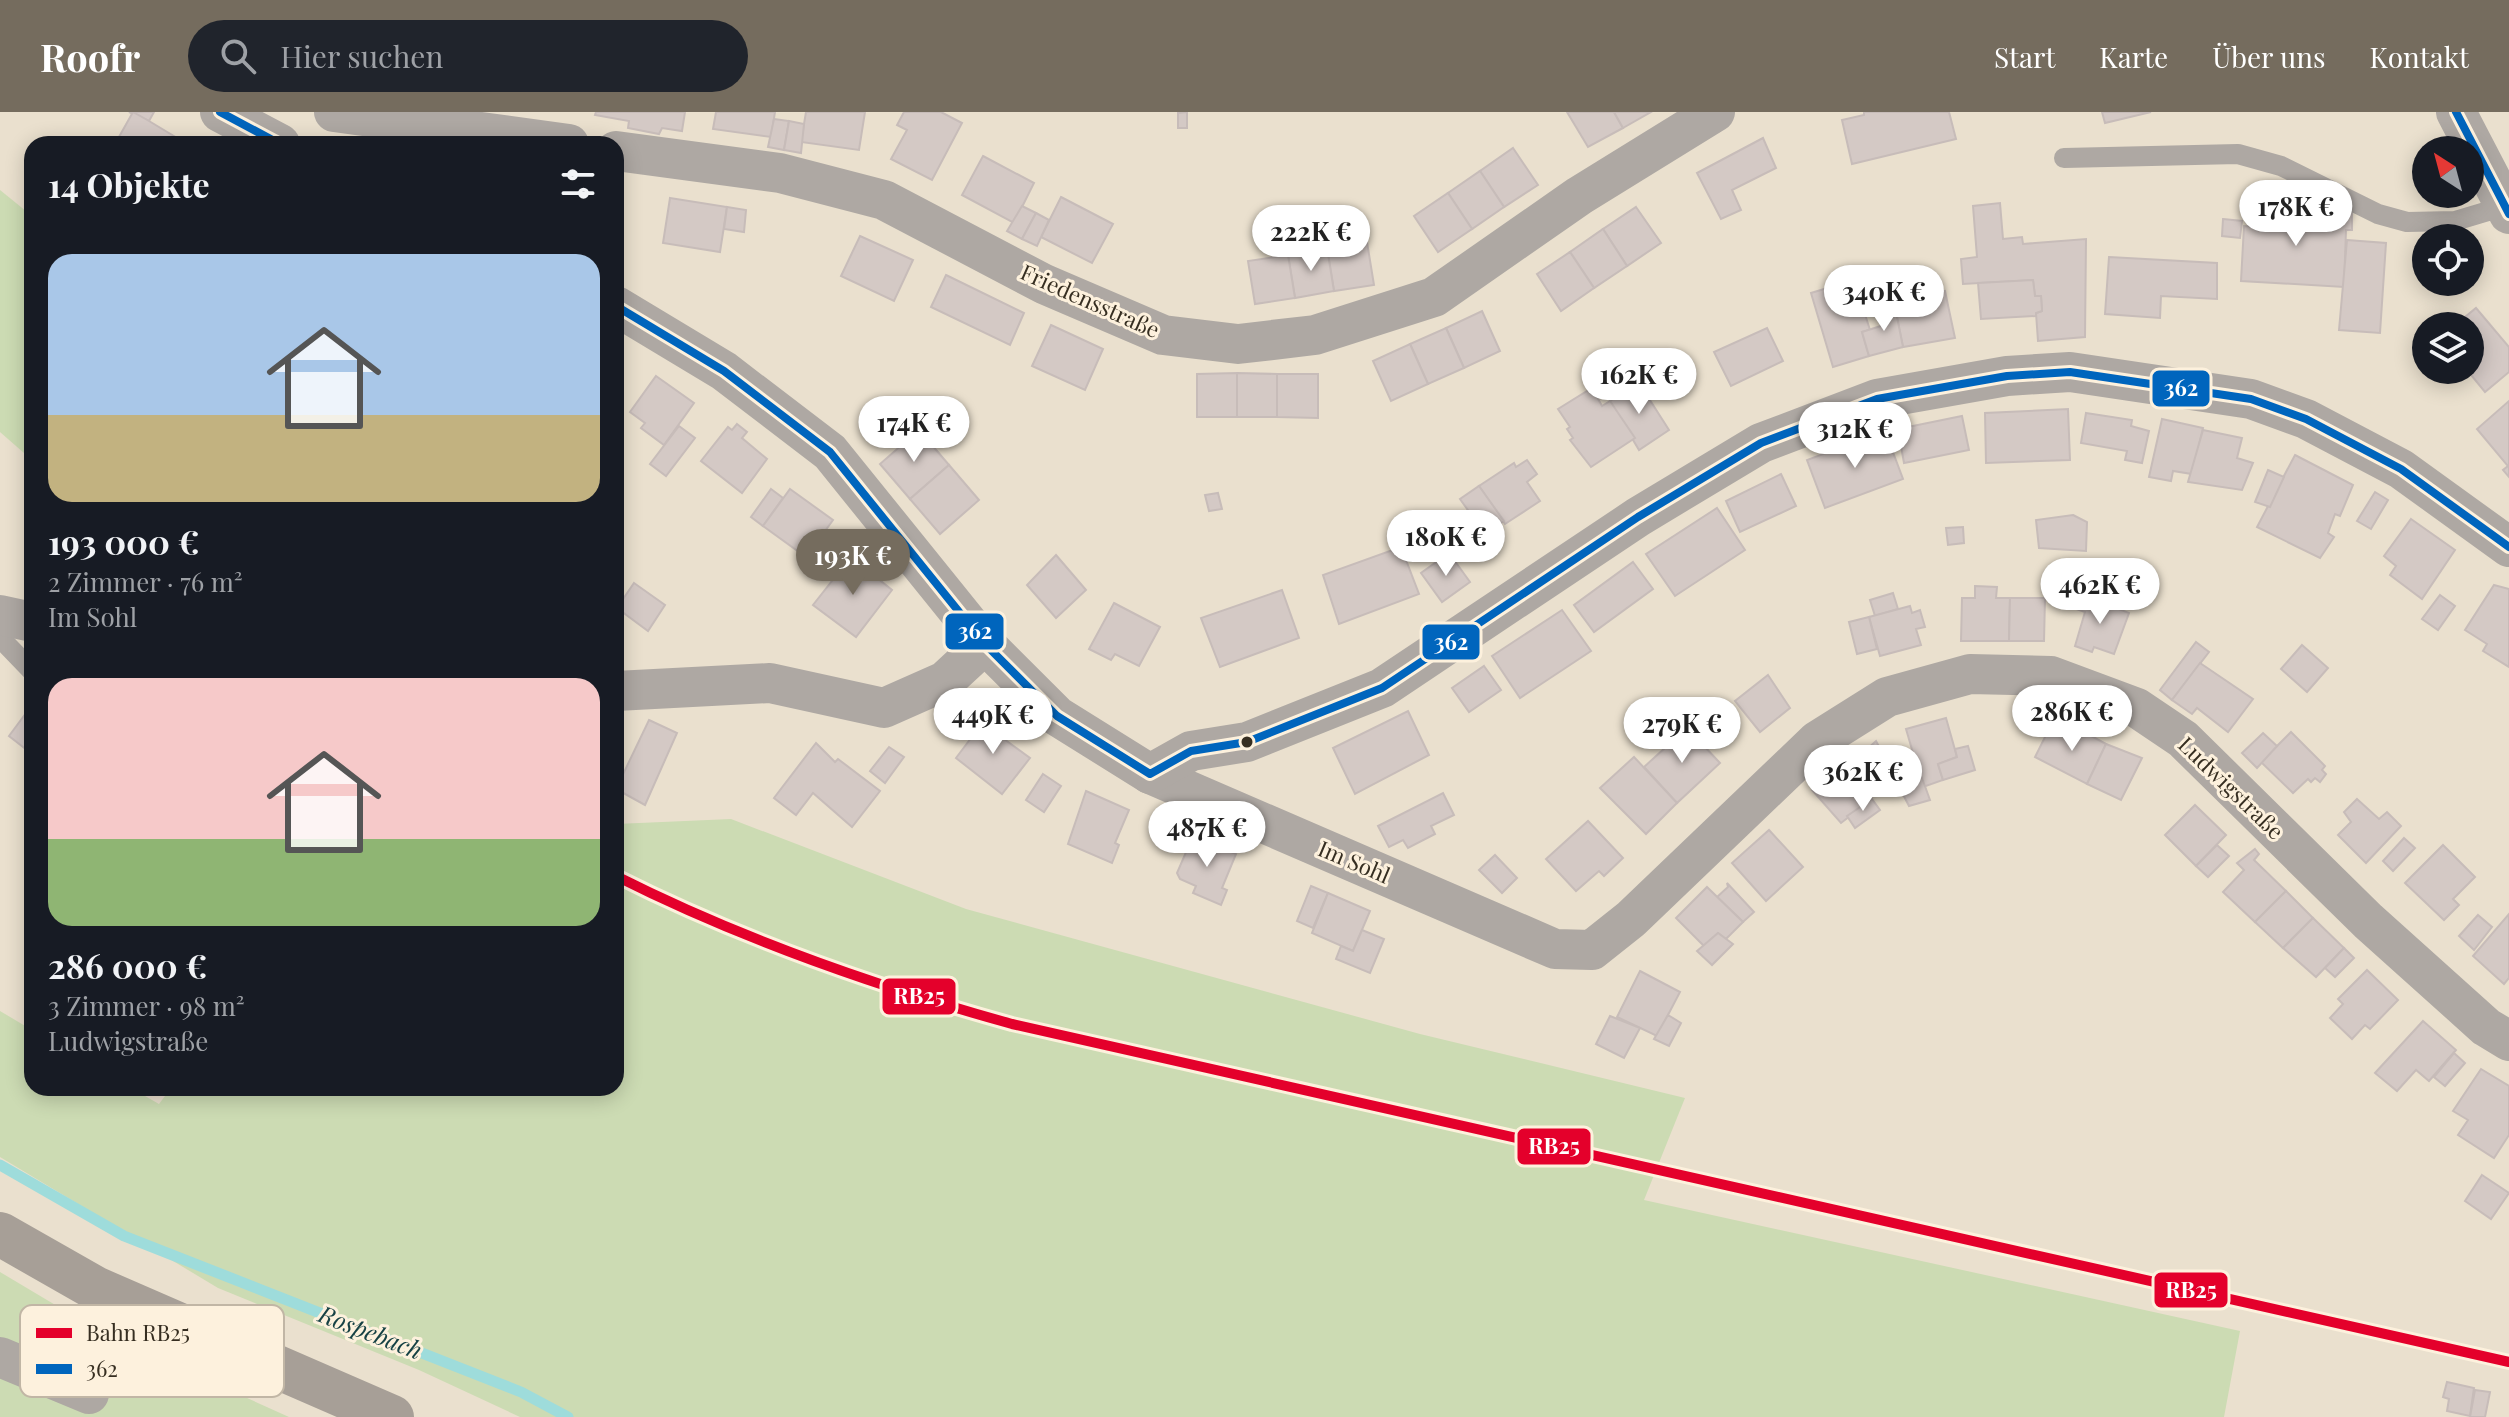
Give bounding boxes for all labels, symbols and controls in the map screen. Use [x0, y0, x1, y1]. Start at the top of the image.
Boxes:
search box [188, 20, 748, 92]
text: Roofr [40, 31, 140, 82]
icon: search [216, 34, 260, 78]
text: Hier suchen [280, 36, 443, 76]
text: Start [1994, 38, 2055, 75]
text: Karte [2099, 38, 2168, 75]
text: Über uns [2212, 38, 2325, 75]
text: Kontakt [2369, 38, 2469, 75]
north arrow [2412, 136, 2484, 208]
map controls [2412, 136, 2484, 384]
text: 14 Objekte [48, 161, 210, 207]
icon: filters [556, 162, 600, 206]
pin: 178K € [2231, 180, 2361, 248]
text: 178K € [2257, 188, 2335, 223]
pin: 222K € [1246, 205, 1376, 273]
text: 222K € [1270, 213, 1352, 248]
button: locate [2412, 224, 2484, 296]
street label: Friedensstraße [1016, 256, 1165, 344]
pin: 340K € [1819, 265, 1949, 333]
text: 340K € [1842, 273, 1926, 308]
icon: home [252, 306, 396, 450]
button: layers [2412, 312, 2484, 384]
pin: 162K € [1574, 348, 1704, 416]
text: 162K € [1599, 356, 1679, 391]
line badge: 362 [2151, 369, 2211, 408]
text: 362 [2164, 372, 2198, 402]
pin: 174K € [849, 396, 979, 464]
pin: 312K € [1790, 402, 1920, 470]
text: 174K € [876, 404, 952, 439]
text: 312K € [1816, 410, 1894, 445]
pin: 180K € [1381, 510, 1511, 578]
text: 193 000 € [48, 518, 200, 564]
text: 180K € [1405, 518, 1487, 553]
pin: 193K € [788, 529, 918, 597]
text: 193K € [814, 537, 892, 572]
pin: 462K € [2035, 558, 2165, 626]
text: 2 Zimmer · 76 m² [48, 564, 243, 599]
text: 462K € [2059, 566, 2141, 601]
text: Im Sohl [48, 599, 137, 634]
line badge: 362 [944, 612, 1005, 651]
text: 362 [958, 615, 992, 645]
line badge: 362 [1421, 623, 1481, 661]
text: 362 [1434, 626, 1468, 656]
pin: 286K € [2007, 685, 2137, 753]
pin: 449K € [928, 688, 1058, 756]
text: 286K € [2030, 693, 2114, 728]
text: 449K € [952, 696, 1034, 731]
pin: 279K € [1617, 697, 1747, 765]
text: 279K € [1642, 705, 1722, 740]
street label: Ludwigstraße [2172, 729, 2291, 845]
icon: home [252, 730, 396, 874]
unlabelled marker [1239, 734, 1255, 750]
pin: 362K € [1798, 745, 1928, 813]
text: 362K € [1822, 753, 1904, 788]
pin: 487K € [1142, 801, 1272, 869]
text: 487K € [1166, 809, 1248, 844]
street label: Im Sohl [1314, 833, 1395, 890]
text: 286 000 € [48, 942, 207, 988]
line badge: RB25 [881, 977, 957, 1016]
text: RB25 [893, 980, 945, 1010]
text: 3 Zimmer · 98 m² [48, 988, 245, 1023]
text: Ludwigstraße [48, 1023, 208, 1058]
line badge: RB25 [1516, 1127, 1592, 1166]
text: RB25 [1528, 1130, 1580, 1160]
line badge: RB25 [2153, 1271, 2229, 1309]
text: RB25 [2165, 1274, 2217, 1304]
water label: Rospebach [314, 1296, 427, 1365]
legend [20, 1305, 284, 1397]
text: Bahn RB25 [86, 1317, 190, 1347]
text: 362 [86, 1353, 118, 1383]

